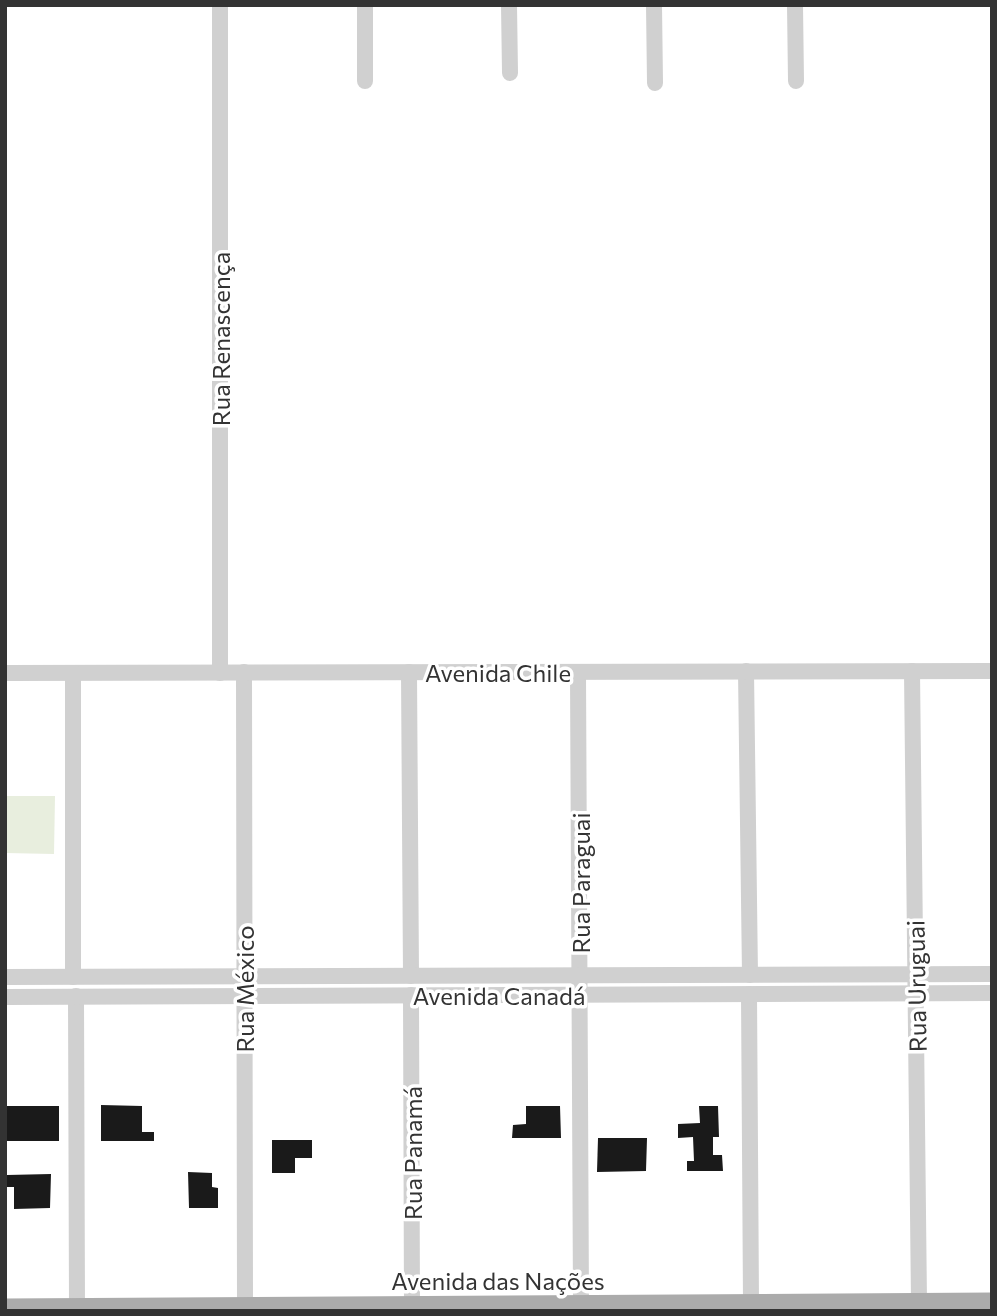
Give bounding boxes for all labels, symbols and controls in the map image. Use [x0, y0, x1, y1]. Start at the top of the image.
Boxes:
street label: Rua Renascença [206, 252, 235, 426]
street label: Avenida Chile [425, 658, 571, 687]
street label: Rua Paraguai [566, 812, 595, 954]
street label: Rua Uruguai [900, 920, 932, 1052]
street label: Rua México [230, 925, 259, 1053]
street label: Avenida Canadá [413, 981, 585, 1010]
street label: Rua Panamá [398, 1086, 427, 1220]
street label: Avenida das Nações [391, 1266, 605, 1295]

